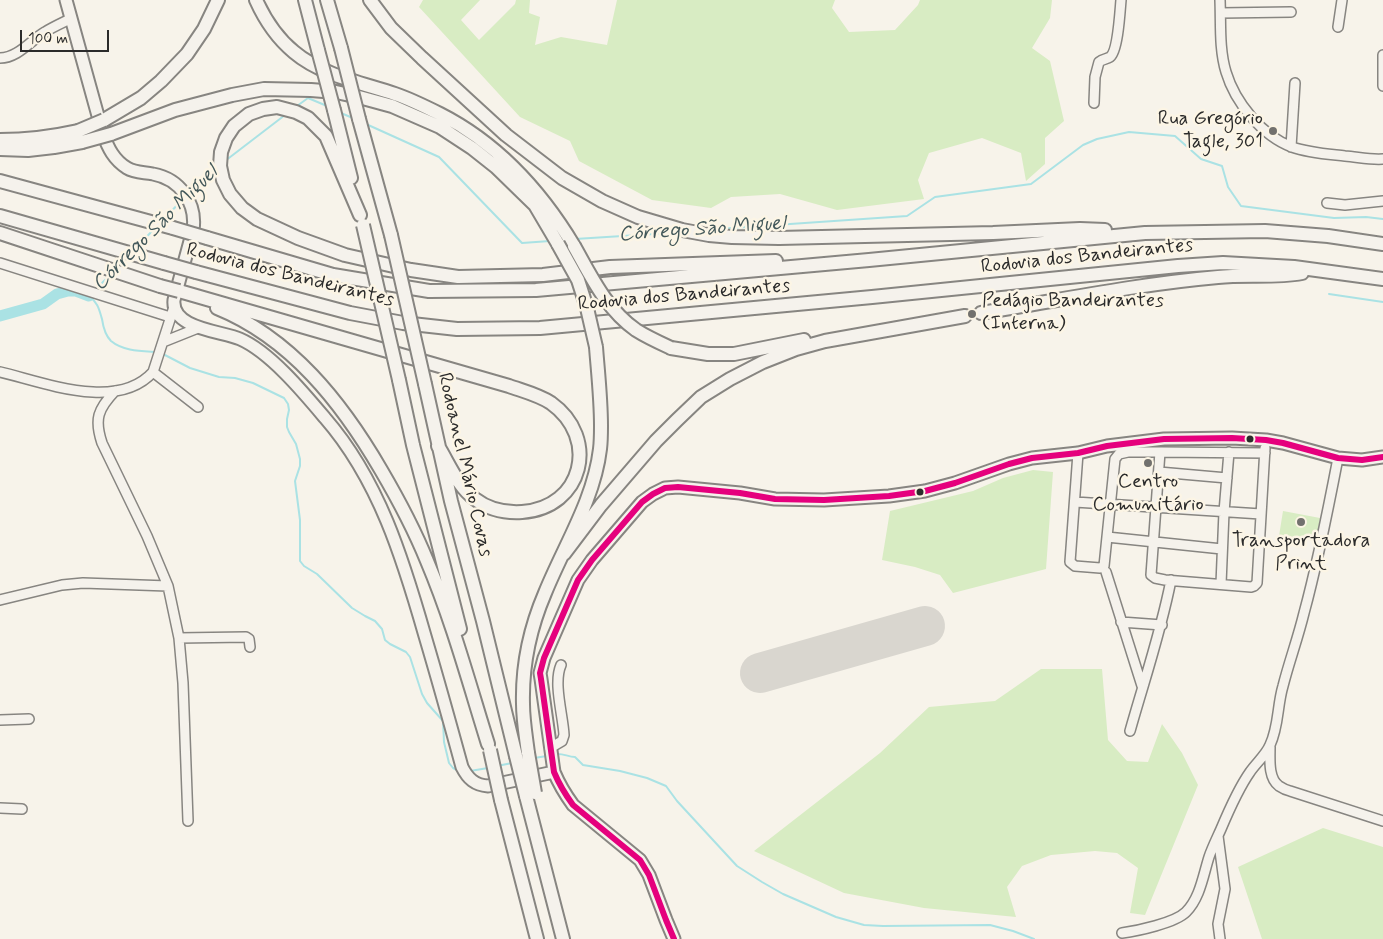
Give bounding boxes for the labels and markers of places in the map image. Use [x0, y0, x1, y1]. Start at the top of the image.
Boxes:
place label: Rua Gregório Tagle, 301 [1158, 108, 1263, 155]
marker: Rua Gregório Tagle, 301 [1267, 125, 1279, 137]
place label: Pedágio Bandeirantes (Interna) [982, 290, 1164, 337]
marker: Pedágio Bandeirantes (Interna) [966, 308, 978, 320]
unlabelled marker [1245, 434, 1255, 444]
marker: Centro Comunitário [1142, 457, 1154, 469]
place label: Centro Comunitário [1092, 471, 1204, 518]
unlabelled marker [915, 487, 925, 497]
marker: Transportadora Print [1295, 516, 1307, 528]
place label: Transportadora Print [1232, 530, 1370, 577]

